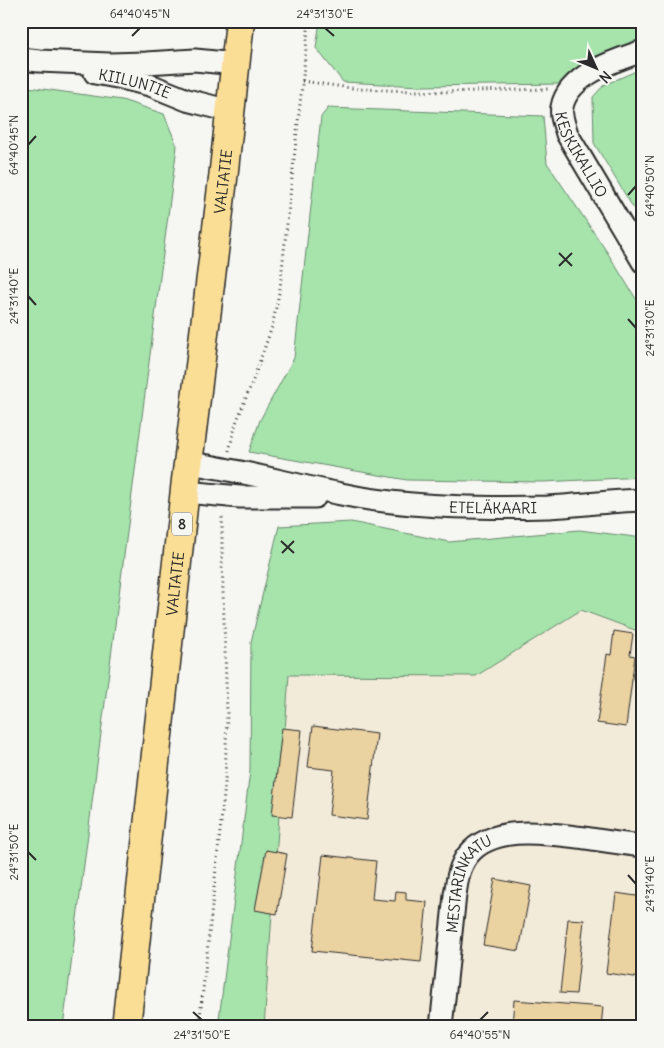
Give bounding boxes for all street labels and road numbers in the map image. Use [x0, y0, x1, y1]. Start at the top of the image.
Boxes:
street label: KIILUNTIE [97, 64, 174, 102]
street label: KESKIKALLIO [552, 110, 612, 201]
street label: VALTATIE [209, 148, 236, 215]
street label: ETELÄKAARI [449, 497, 537, 517]
road number: 8 [172, 512, 192, 536]
street label: VALTATIE [162, 550, 188, 617]
street label: MESTARINKATU [442, 830, 495, 934]

